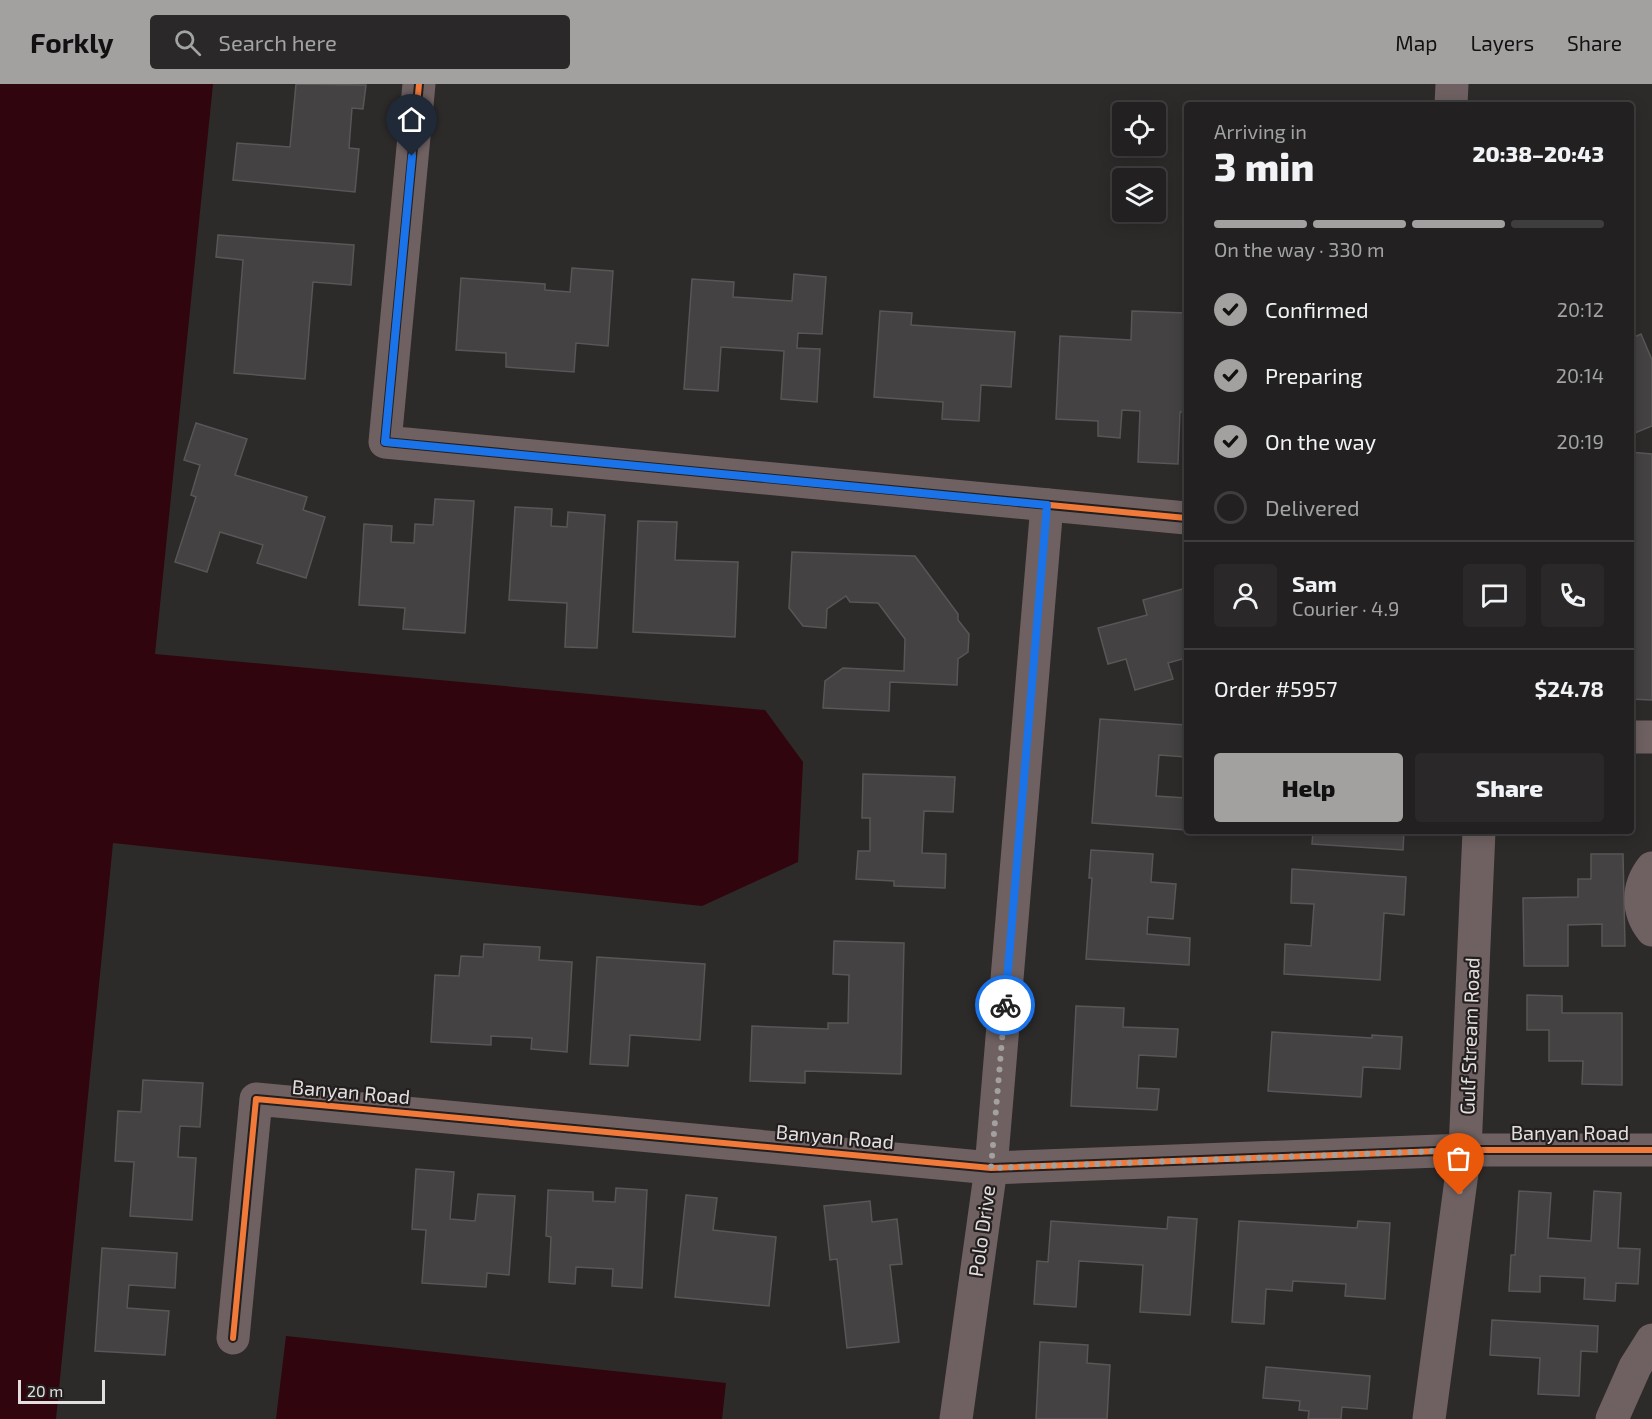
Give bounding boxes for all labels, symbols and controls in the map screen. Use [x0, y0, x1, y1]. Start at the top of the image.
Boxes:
search box [150, 15, 570, 69]
text: Forkly [30, 25, 114, 59]
icon: search [171, 26, 204, 59]
text: Search here [219, 29, 337, 55]
text: Map [1395, 30, 1437, 55]
text: Layers [1470, 30, 1534, 55]
text: Share [1567, 30, 1622, 55]
pin [386, 94, 437, 156]
map controls [1112, 102, 1166, 222]
button: locate [1112, 102, 1166, 156]
icon: home [395, 103, 428, 136]
text: Arriving in [1214, 119, 1307, 143]
text: 20:38–20:43 [1472, 140, 1604, 166]
text: 3 min [1214, 142, 1314, 189]
button: layers [1112, 168, 1166, 222]
text: On the way · 330 m [1214, 237, 1385, 261]
icon: check [1214, 293, 1247, 326]
text: Confirmed [1265, 296, 1369, 322]
text: 20:12 [1557, 297, 1604, 321]
icon: check [1214, 359, 1247, 392]
text: Preparing [1265, 362, 1363, 388]
text: 20:14 [1556, 363, 1604, 387]
icon: check [1214, 425, 1247, 458]
text: On the way [1265, 428, 1376, 454]
text: 20:19 [1557, 429, 1604, 453]
text: Delivered [1265, 494, 1360, 520]
button: person [1214, 564, 1277, 627]
button: chat [1463, 564, 1526, 627]
button: phone [1541, 564, 1604, 627]
text: Sam [1292, 570, 1337, 596]
text: Courier · 4.9 [1292, 596, 1399, 620]
text: Order #5957 [1214, 675, 1338, 701]
text: $24.78 [1534, 675, 1604, 701]
button: Help [1214, 753, 1403, 822]
button: Share [1415, 753, 1604, 822]
street label: Gulf Stream Road [1454, 957, 1484, 1115]
courier [975, 975, 1035, 1035]
icon: bike [989, 989, 1022, 1022]
street label: Banyan Road [291, 1074, 411, 1108]
street label: Banyan Road [775, 1119, 895, 1153]
street label: Banyan Road [1511, 1120, 1629, 1144]
pin [1433, 1133, 1484, 1195]
icon: bag [1442, 1142, 1475, 1175]
street label: Polo Drive [963, 1183, 999, 1278]
scale bar [18, 1377, 105, 1404]
text: 20 m [27, 1381, 63, 1400]

